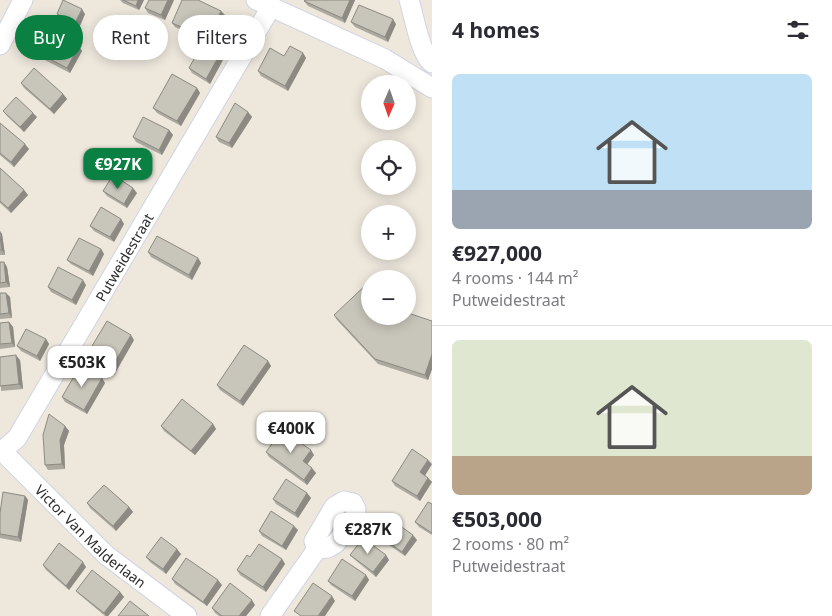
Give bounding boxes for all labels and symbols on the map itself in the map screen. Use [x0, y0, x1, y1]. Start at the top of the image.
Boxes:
north arrow [361, 75, 416, 130]
pin: €927K [83, 148, 153, 190]
street label: Putweidestraat [90, 209, 157, 305]
pin: €503K [47, 346, 117, 388]
pin: €400K [256, 412, 326, 454]
street label: Victor Van Malderlaan [31, 480, 150, 592]
pin: €287K [333, 512, 403, 555]

